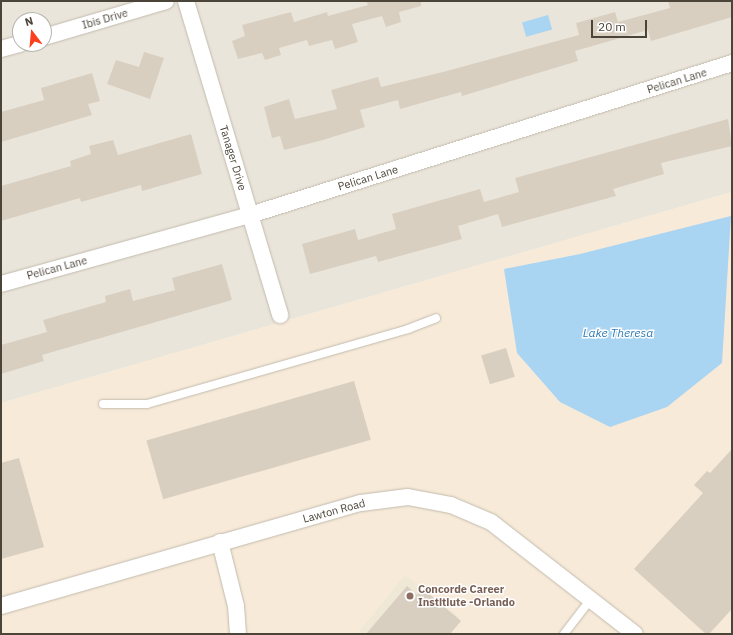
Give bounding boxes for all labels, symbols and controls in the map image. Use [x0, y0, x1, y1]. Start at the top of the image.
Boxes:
street label: Ibis Drive [81, 6, 129, 32]
north arrow [12, 12, 52, 52]
scale bar [593, 12, 649, 38]
text: N [23, 14, 35, 29]
text: 20 m [598, 19, 626, 34]
street label: Pelican Lane [645, 66, 709, 96]
street label: Tanager Drive [217, 124, 249, 192]
street label: Pelican Lane [336, 163, 400, 193]
street label: Pelican Lane [25, 254, 89, 282]
water label: Lake Theresa [583, 326, 653, 340]
street label: Lawton Road [301, 496, 367, 526]
place label: Concorde Career Institiute -Orlando [418, 583, 515, 609]
marker: Concorde Career Institiute -Orlando [405, 591, 415, 601]

